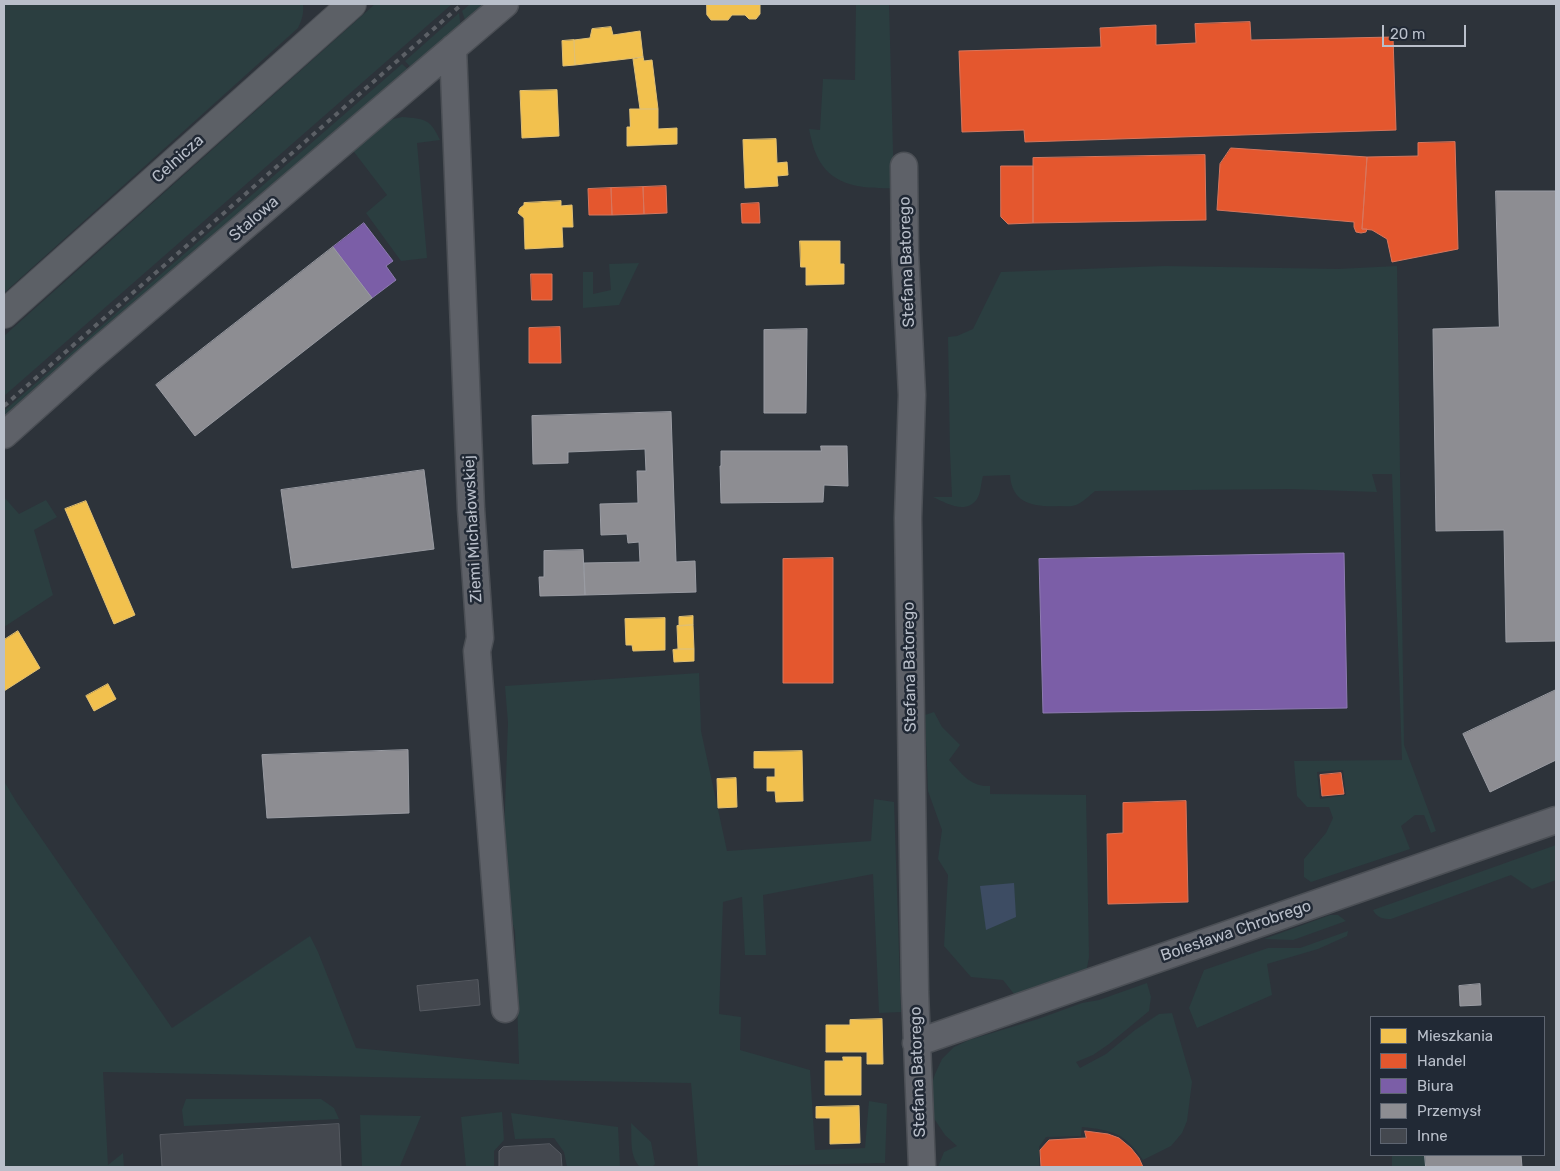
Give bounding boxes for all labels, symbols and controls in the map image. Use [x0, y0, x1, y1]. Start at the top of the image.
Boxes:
scale bar [1385, 15, 1469, 47]
text: 20 m [1390, 25, 1425, 43]
street label: Celnicza [148, 131, 208, 187]
street label: Stalowa [225, 192, 283, 246]
street label: Stefana Batorego [895, 196, 919, 328]
street label: Ziemi Michałowskiej [460, 455, 486, 603]
street label: Stefana Batorego [899, 601, 921, 733]
street label: Bolesława Chrobrego [1158, 896, 1314, 966]
street label: Stefana Batorego [906, 1006, 930, 1138]
legend [1370, 1016, 1545, 1156]
text: Mieszkania [1417, 1027, 1493, 1045]
text: Handel [1417, 1052, 1466, 1070]
text: Biura [1417, 1077, 1454, 1095]
text: Przemysł [1417, 1102, 1481, 1120]
text: Inne [1417, 1127, 1448, 1145]

